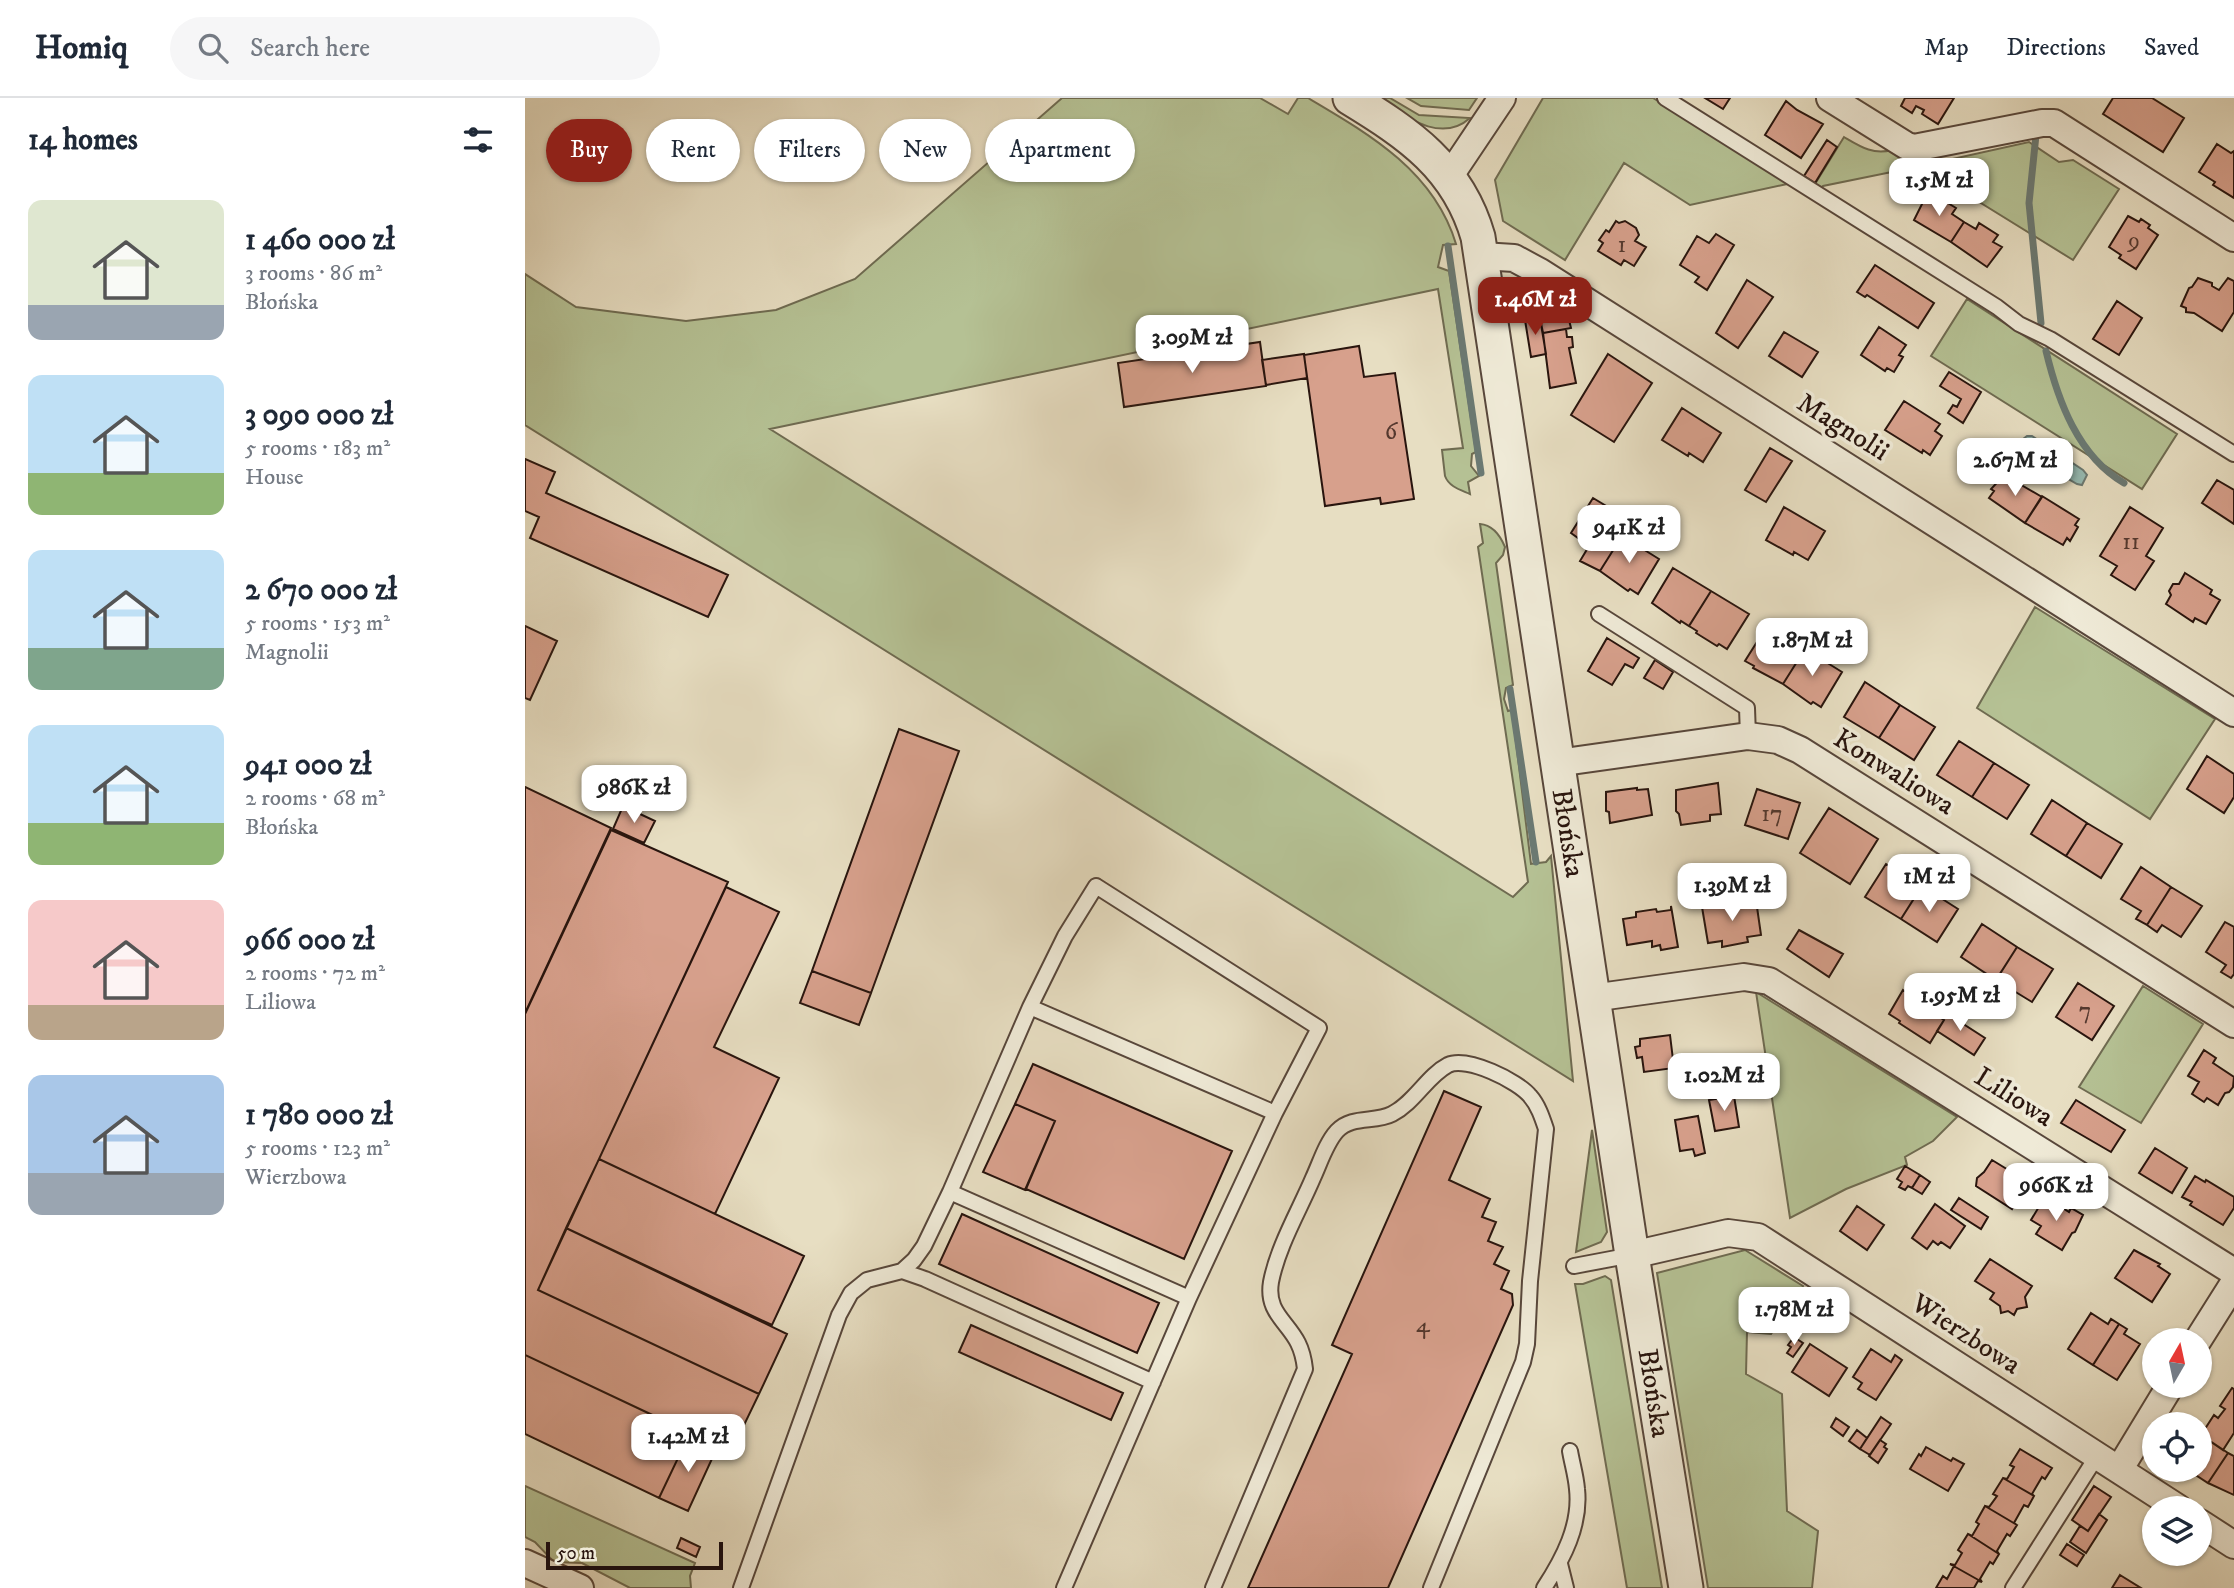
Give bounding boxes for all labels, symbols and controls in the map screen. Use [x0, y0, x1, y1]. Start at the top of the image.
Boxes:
search box [170, 17, 660, 80]
text: Homiq [35, 28, 128, 69]
icon: search [194, 29, 232, 67]
text: Search here [250, 32, 370, 65]
text: Map [1924, 33, 1969, 63]
text: Directions [2007, 33, 2106, 63]
text: Saved [2144, 33, 2199, 63]
chip: Buy [546, 119, 632, 182]
chip: Rent [646, 119, 740, 182]
chip: Filters [754, 119, 865, 182]
chip: New [879, 119, 971, 182]
chip: Apartment [985, 119, 1135, 182]
icon: filters [459, 121, 497, 159]
text: 14 homes [28, 122, 138, 159]
pin: 1.5M zł [1874, 158, 2004, 218]
text: 1.5M zł [1905, 166, 1973, 195]
text: 1 460 000 zł [245, 222, 395, 259]
house number: 9 [2127, 226, 2140, 256]
icon: home [84, 228, 168, 312]
house number: 1 [1618, 230, 1626, 260]
text: 3 rooms · 86 m² [245, 259, 382, 288]
pin: 1.46M zł [1463, 278, 1607, 337]
text: 1.46M zł [1494, 285, 1576, 314]
text: Błońska [245, 288, 318, 317]
pin: 3.09M zł [1120, 316, 1264, 375]
text: 3.09M zł [1152, 323, 1232, 352]
street label: Magnolii [1790, 385, 1896, 469]
text: 3 090 000 zł [245, 397, 393, 434]
icon: home [84, 403, 168, 487]
house number: 6 [1385, 417, 1399, 447]
text: 5 rooms · 183 m² [245, 434, 390, 463]
pin: 2.67M zł [1943, 438, 2087, 498]
text: 2.67M zł [1973, 446, 2057, 475]
text: House [245, 463, 303, 492]
pin: 941K zł [1564, 505, 1694, 565]
text: 941K zł [1593, 513, 1665, 542]
house number: 11 [2122, 527, 2140, 557]
text: 2 670 000 zł [245, 572, 397, 609]
icon: home [84, 578, 168, 662]
text: 5 rooms · 153 m² [245, 609, 390, 638]
pin: 1.87M zł [1740, 618, 1884, 678]
text: 1.87M zł [1772, 626, 1852, 655]
text: Magnolii [245, 638, 329, 667]
street label: Konwaliowa [1827, 721, 1961, 823]
text: 941 000 zł [245, 747, 372, 784]
icon: home [84, 753, 168, 837]
pin: 986K zł [569, 766, 699, 825]
text: 986K zł [598, 773, 670, 802]
text: 2 rooms · 68 m² [245, 784, 385, 813]
street label: Błońska [1544, 786, 1592, 880]
house number: 17 [1761, 799, 1783, 829]
text: Błońska [245, 813, 318, 842]
pin: 1M zł [1880, 854, 1978, 914]
text: 1M zł [1903, 862, 1955, 891]
pin: 1.39M zł [1660, 864, 1804, 923]
text: 1.39M zł [1694, 871, 1770, 900]
text: 966 000 zł [245, 922, 375, 959]
icon: home [84, 928, 168, 1012]
text: 2 rooms · 72 m² [245, 959, 385, 988]
pin: 1.95M zł [1888, 974, 2032, 1033]
text: 1.95M zł [1920, 981, 2000, 1010]
text: Liliowa [245, 988, 316, 1017]
house number: 7 [2079, 996, 2091, 1026]
pin: 1.02M zł [1652, 1054, 1796, 1113]
street label: Liliowa [1968, 1059, 2060, 1135]
text: 1.02M zł [1684, 1061, 1764, 1090]
text: 1 780 000 zł [245, 1097, 393, 1134]
icon: home [84, 1103, 168, 1187]
text: 5 rooms · 123 m² [245, 1134, 390, 1163]
text: Wierzbowa [245, 1163, 346, 1192]
pin: 966K zł [1991, 1164, 2121, 1223]
text: 966K zł [2019, 1171, 2093, 1200]
street label: Wierzbowa [1904, 1285, 2027, 1382]
pin: 1.78M zł [1722, 1288, 1866, 1347]
text: 1.78M zł [1755, 1295, 1833, 1324]
house number: 4 [1416, 1310, 1431, 1340]
north arrow [2142, 1328, 2212, 1398]
map controls [2142, 1328, 2212, 1566]
street label: Błońska [1630, 1346, 1678, 1440]
button: locate [2142, 1412, 2212, 1482]
pin: 1.42M zł [616, 1414, 760, 1474]
text: 1.42M zł [647, 1422, 729, 1451]
button: layers [2142, 1496, 2212, 1566]
scale bar [546, 1539, 723, 1571]
text: 50 m [557, 1542, 595, 1565]

